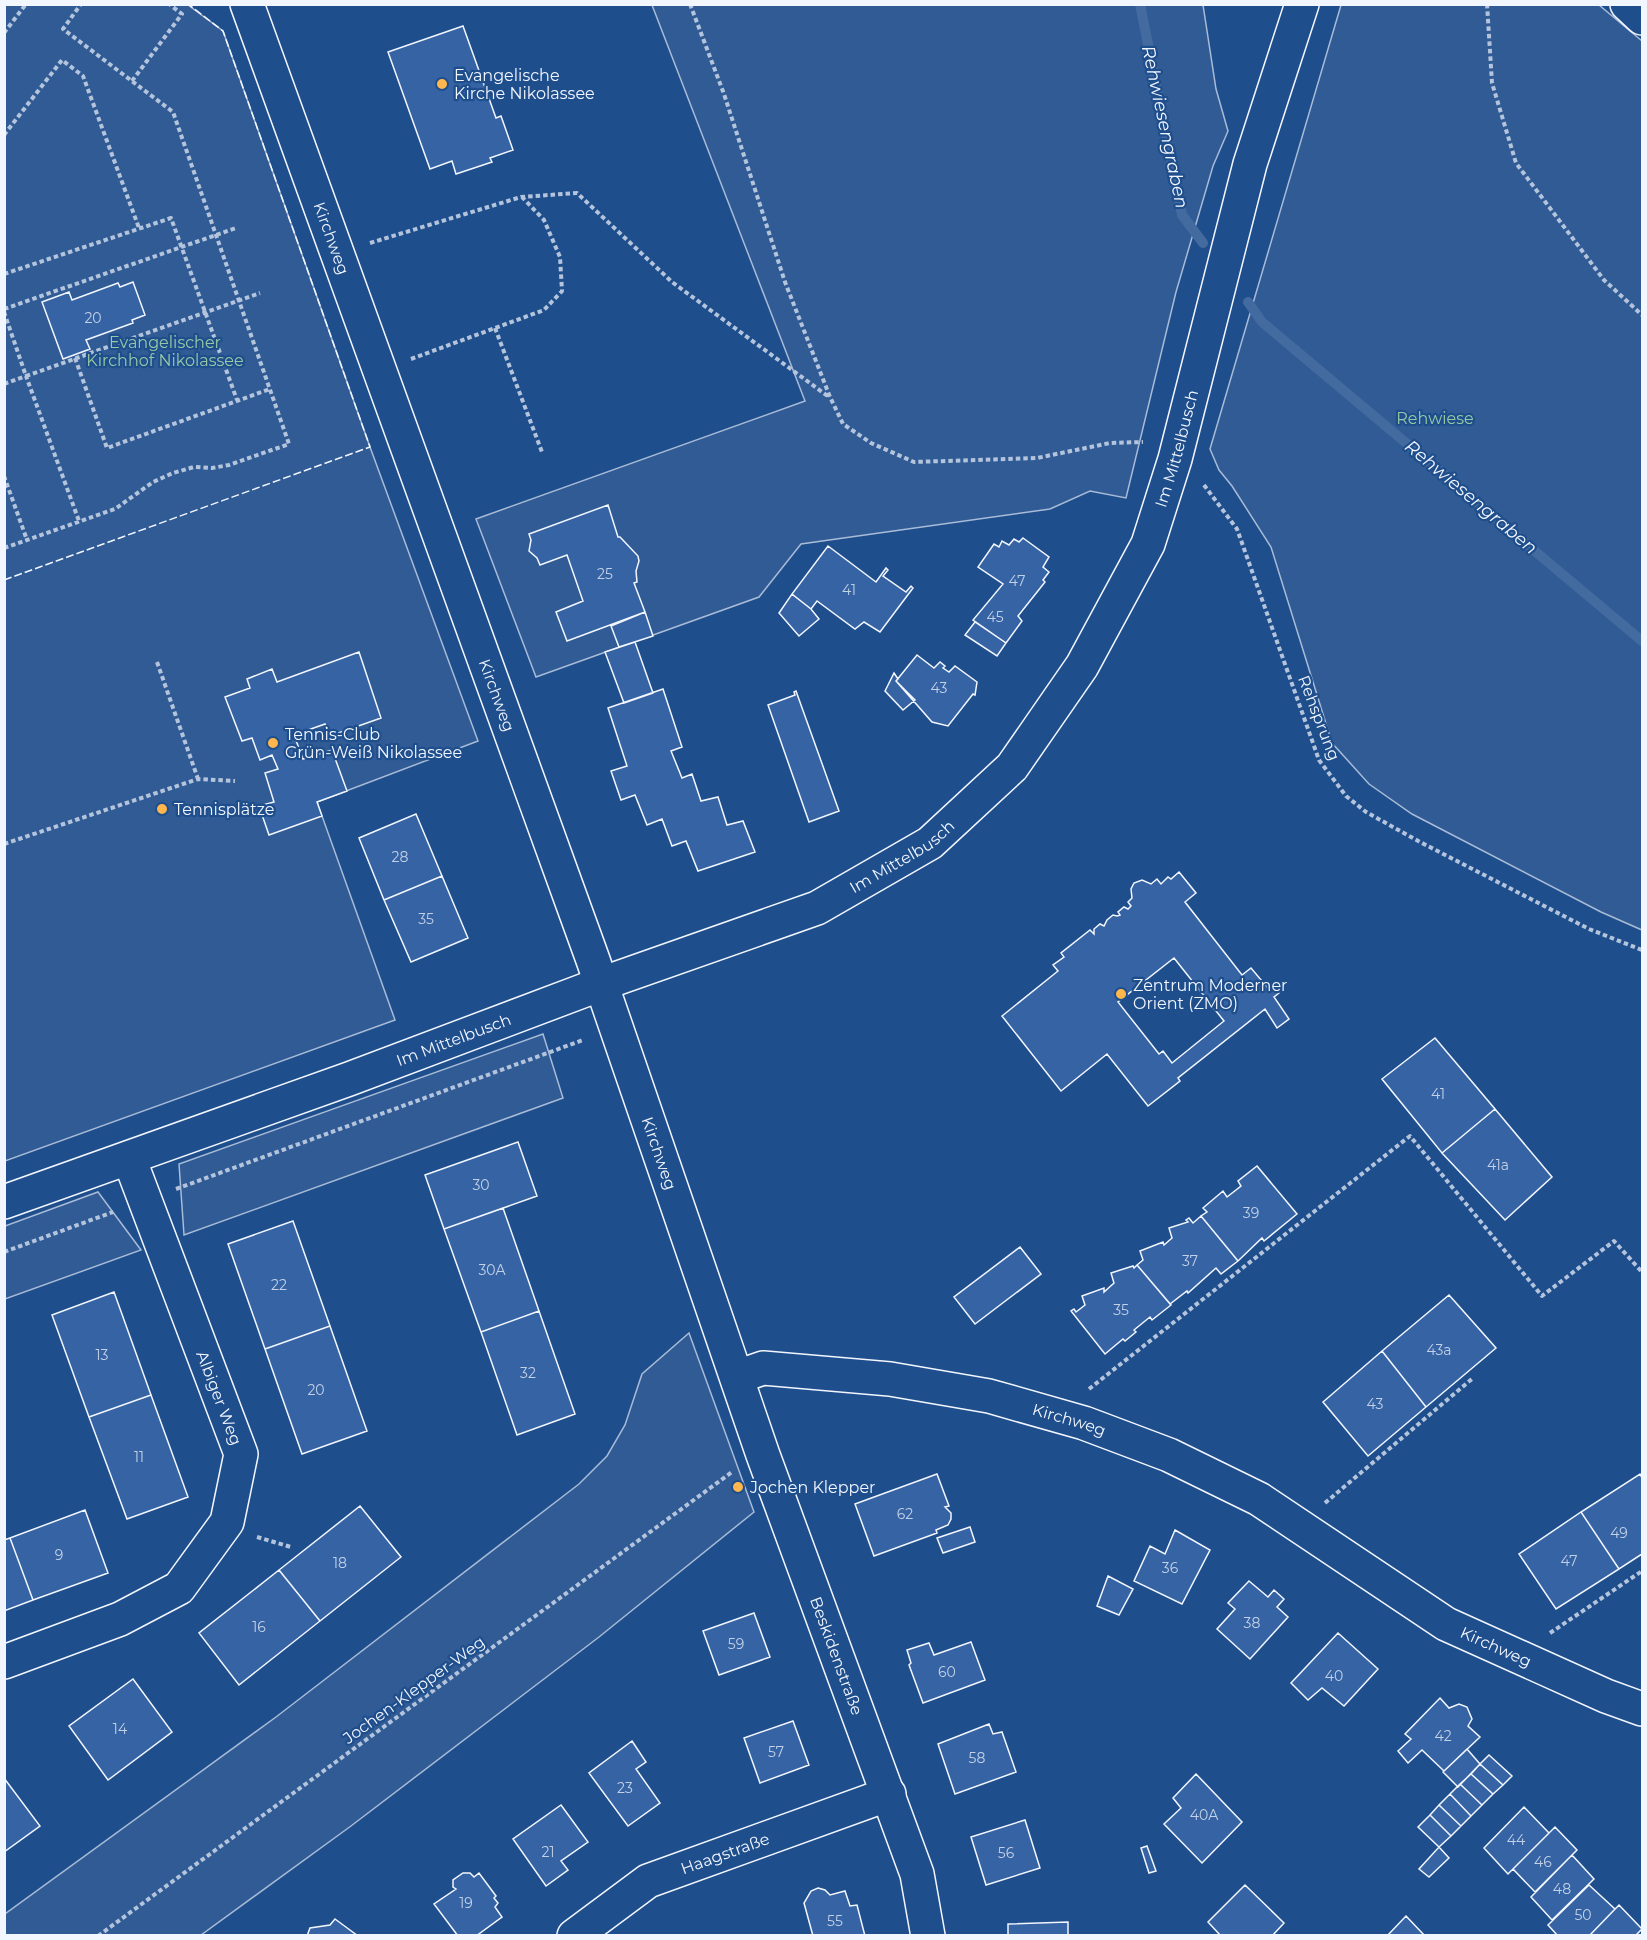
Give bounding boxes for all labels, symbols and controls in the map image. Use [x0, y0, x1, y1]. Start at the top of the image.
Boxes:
water label: Rehwiesengraben [1137, 44, 1193, 210]
place label: Evangelische Kirche Nikolassee [454, 66, 595, 103]
marker: Evangelische Kirche Nikolassee [435, 77, 449, 91]
street label: Kirchweg [310, 199, 354, 277]
house number: 20 [84, 309, 102, 327]
park label: Evangelischer Kirchhof Nikolassee [86, 333, 244, 370]
street label: Im Mittelbusch [1151, 388, 1202, 510]
park label: Rehwiese [1396, 409, 1474, 428]
water label: Rehwiesengraben [1400, 435, 1542, 559]
house number: 25 [597, 565, 613, 583]
house number: 47 [1009, 572, 1025, 590]
house number: 41 [842, 581, 856, 599]
house number: 45 [986, 608, 1004, 626]
street label: Kirchweg [475, 656, 519, 734]
street label: Rehsprung [1294, 673, 1344, 763]
house number: 43 [931, 679, 948, 697]
place label: Tennis-Club Grün-Weiß Nikolassee [285, 725, 462, 762]
marker: Tennis-Club Grün-Weiß Nikolassee [266, 736, 280, 750]
place label: Tennisplätze [174, 800, 275, 819]
marker: Tennisplätze [155, 802, 169, 816]
street label: Im Mittelbusch [846, 816, 958, 897]
house number: 28 [392, 848, 409, 866]
house number: 35 [418, 910, 434, 928]
place label: Zentrum Moderner Orient (ZMO) [1133, 976, 1288, 1013]
marker: Zentrum Moderner Orient (ZMO) [1114, 987, 1128, 1001]
street label: Im Mittelbusch [394, 1009, 514, 1070]
house number: 41 [1431, 1085, 1445, 1103]
street label: Kirchweg [638, 1114, 681, 1192]
house number: 41a [1487, 1156, 1509, 1174]
house number: 30 [472, 1176, 490, 1194]
house number: 39 [1243, 1204, 1259, 1222]
house number: 37 [1182, 1252, 1198, 1270]
house number: 30A [478, 1261, 507, 1279]
house number: 22 [271, 1276, 287, 1294]
house number: 35 [1113, 1301, 1129, 1319]
house number: 43a [1426, 1341, 1452, 1359]
house number: 13 [96, 1346, 109, 1364]
street label: Albiger Weg [192, 1348, 246, 1448]
house number: 32 [520, 1364, 536, 1382]
house number: 20 [307, 1381, 325, 1399]
house number: 43 [1367, 1395, 1384, 1413]
street label: Kirchweg [1030, 1399, 1109, 1440]
house number: 11 [134, 1448, 144, 1466]
place label: Jochen Klepper [749, 1478, 876, 1497]
marker: Jochen Klepper [731, 1480, 745, 1494]
house number: 62 [897, 1505, 913, 1523]
house number: 49 [1610, 1524, 1628, 1542]
house number: 9 [55, 1546, 63, 1564]
house number: 47 [1561, 1552, 1577, 1570]
house number: 18 [333, 1554, 347, 1572]
house number: 36 [1162, 1559, 1179, 1577]
street label: Beskidenstraße [806, 1594, 867, 1718]
house number: 38 [1244, 1614, 1260, 1632]
house number: 16 [252, 1618, 266, 1636]
street label: Kirchweg [1458, 1622, 1535, 1671]
street label: Jochen-Klepper-Weg [339, 1632, 489, 1748]
house number: 59 [728, 1635, 744, 1653]
house number: 60 [938, 1663, 956, 1681]
house number: 40 [1325, 1667, 1343, 1685]
house number: 14 [113, 1720, 128, 1738]
house number: 42 [1434, 1727, 1452, 1745]
house number: 57 [768, 1743, 784, 1761]
house number: 58 [969, 1749, 985, 1767]
house number: 23 [617, 1779, 633, 1797]
house number: 40A [1190, 1806, 1219, 1824]
street label: Haagstraße [678, 1829, 772, 1878]
house number: 44 [1507, 1831, 1526, 1849]
house number: 21 [541, 1843, 555, 1861]
house number: 56 [998, 1844, 1015, 1862]
house number: 46 [1534, 1853, 1552, 1871]
house number: 48 [1553, 1880, 1571, 1898]
house number: 19 [459, 1894, 473, 1912]
house number: 50 [1574, 1906, 1592, 1924]
house number: 55 [827, 1912, 843, 1930]

